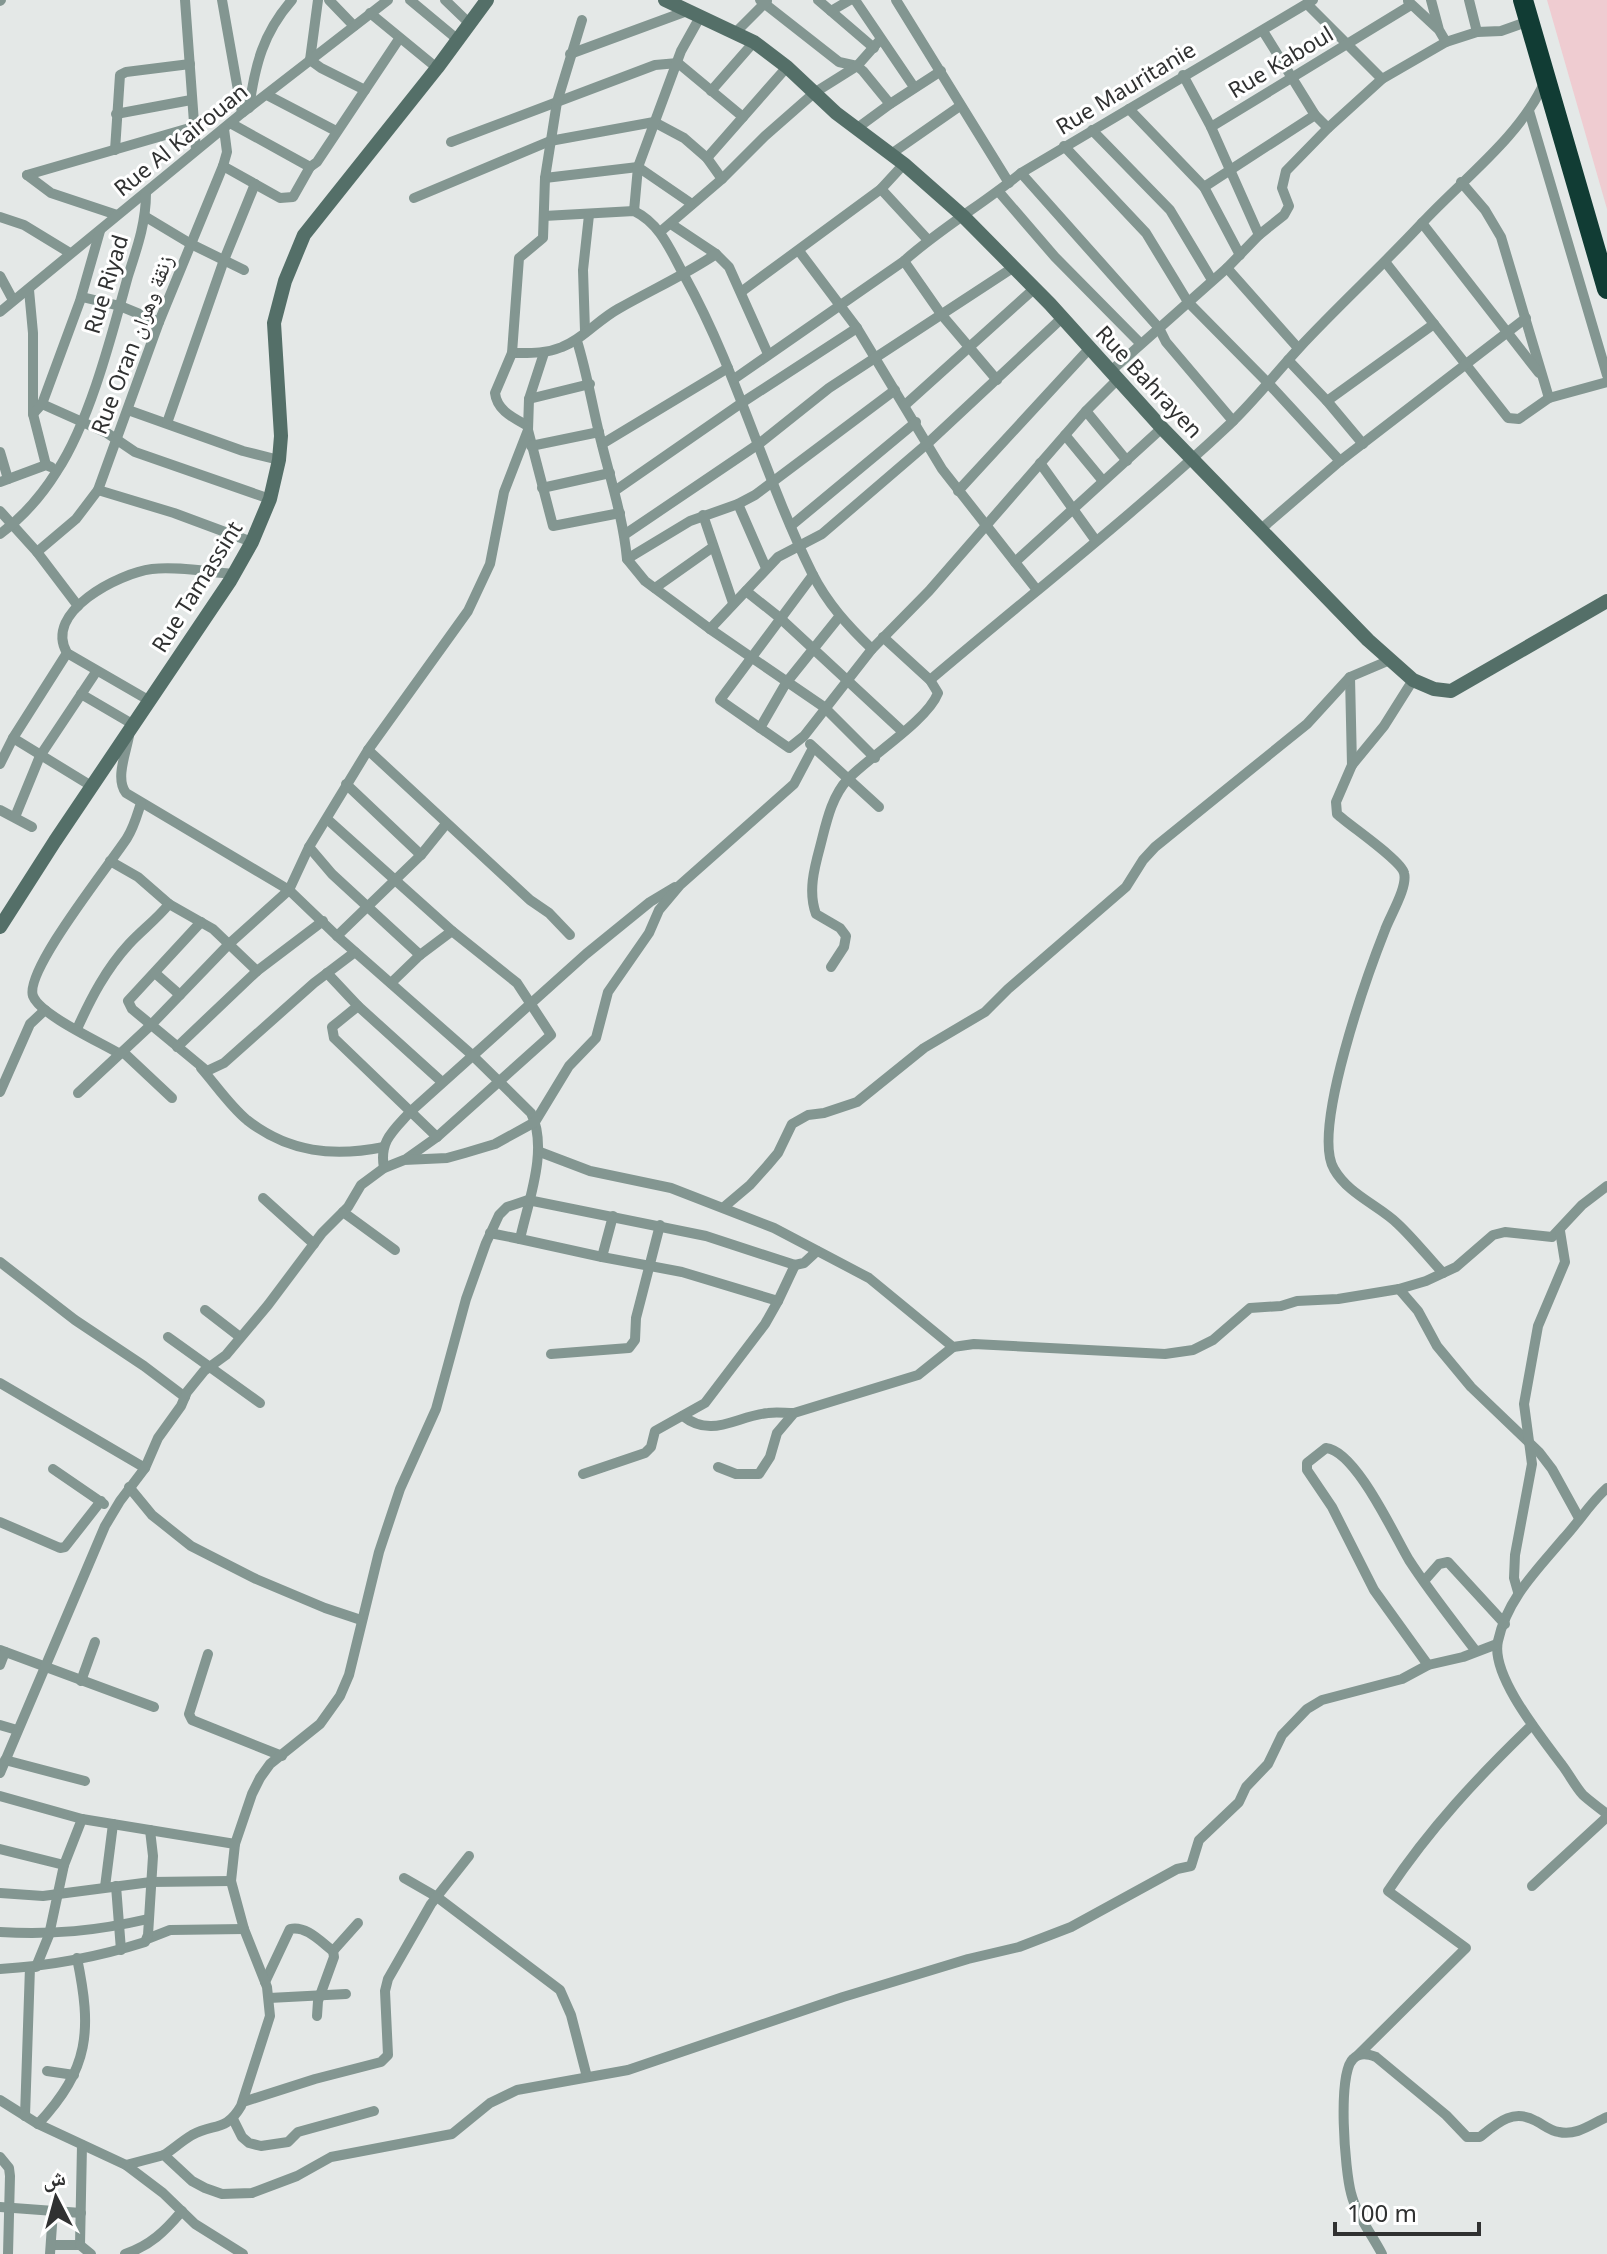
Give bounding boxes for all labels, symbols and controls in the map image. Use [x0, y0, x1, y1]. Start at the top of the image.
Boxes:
street label: Rue Kaboul [1222, 18, 1338, 104]
street label: Rue Mauritanie [1050, 33, 1200, 141]
street label: Rue Al Kairouan [107, 76, 253, 202]
street label: Rue Riyad [76, 231, 134, 337]
street label: Rue Oran زنقة وهران [83, 250, 179, 438]
street label: Rue Bahrayen [1090, 318, 1210, 444]
street label: Rue Tamassint [144, 515, 248, 657]
north arrow [16, 2158, 96, 2238]
text: ش [41, 2161, 67, 2193]
scale bar [1335, 2186, 1479, 2236]
text: 100 m [1347, 2196, 1417, 2229]

